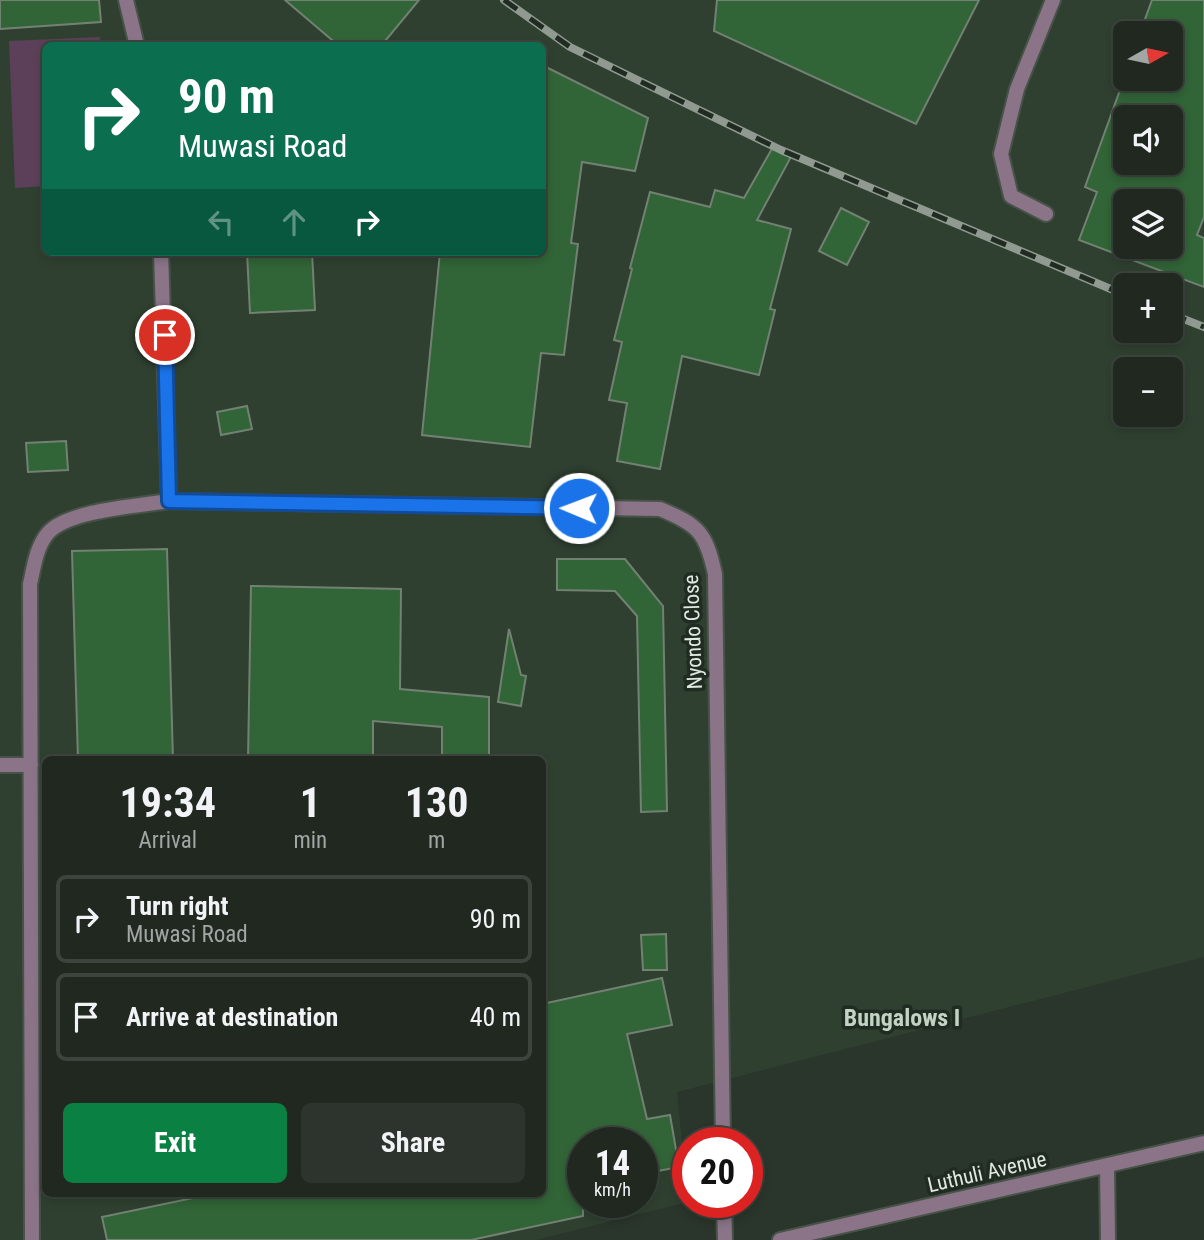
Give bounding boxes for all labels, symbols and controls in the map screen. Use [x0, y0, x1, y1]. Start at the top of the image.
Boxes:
north arrow [1113, 21, 1183, 91]
map controls [1113, 21, 1183, 427]
text: 90 m [178, 68, 275, 125]
icon: right [63, 70, 154, 161]
button: sound [1113, 105, 1183, 175]
text: Muwasi Road [178, 127, 347, 165]
button: layers [1113, 189, 1183, 259]
icon: left [202, 203, 240, 241]
icon: ahead [275, 203, 313, 241]
icon: right [348, 203, 386, 241]
button: + [1113, 273, 1183, 343]
pin [135, 305, 195, 365]
icon: arrive [146, 316, 184, 354]
button: − [1113, 357, 1183, 427]
position arrow [542, 471, 616, 545]
street label: Nyondo Close [679, 574, 707, 690]
text: 19:34 [120, 778, 216, 827]
text: 1 [300, 778, 321, 827]
text: 130 [405, 778, 468, 827]
text: Arrival [138, 827, 197, 854]
text: min [293, 827, 327, 854]
text: m [428, 827, 445, 854]
text: Turn right [126, 891, 228, 921]
icon: right [67, 900, 105, 938]
text: 90 m [470, 904, 521, 934]
text: Muwasi Road [126, 921, 248, 948]
icon: arrive [67, 998, 105, 1036]
text: Arrive at destination [126, 1002, 338, 1032]
text: 40 m [470, 1002, 521, 1032]
district label: Bungalows I [844, 1004, 960, 1032]
button: Exit [63, 1103, 287, 1183]
button: Share [301, 1103, 525, 1183]
speed limit sign: 20 [672, 1127, 763, 1218]
text: 14 [595, 1143, 630, 1184]
street label: Luthuli Avenue [925, 1147, 1049, 1197]
text: km/h [594, 1179, 631, 1200]

